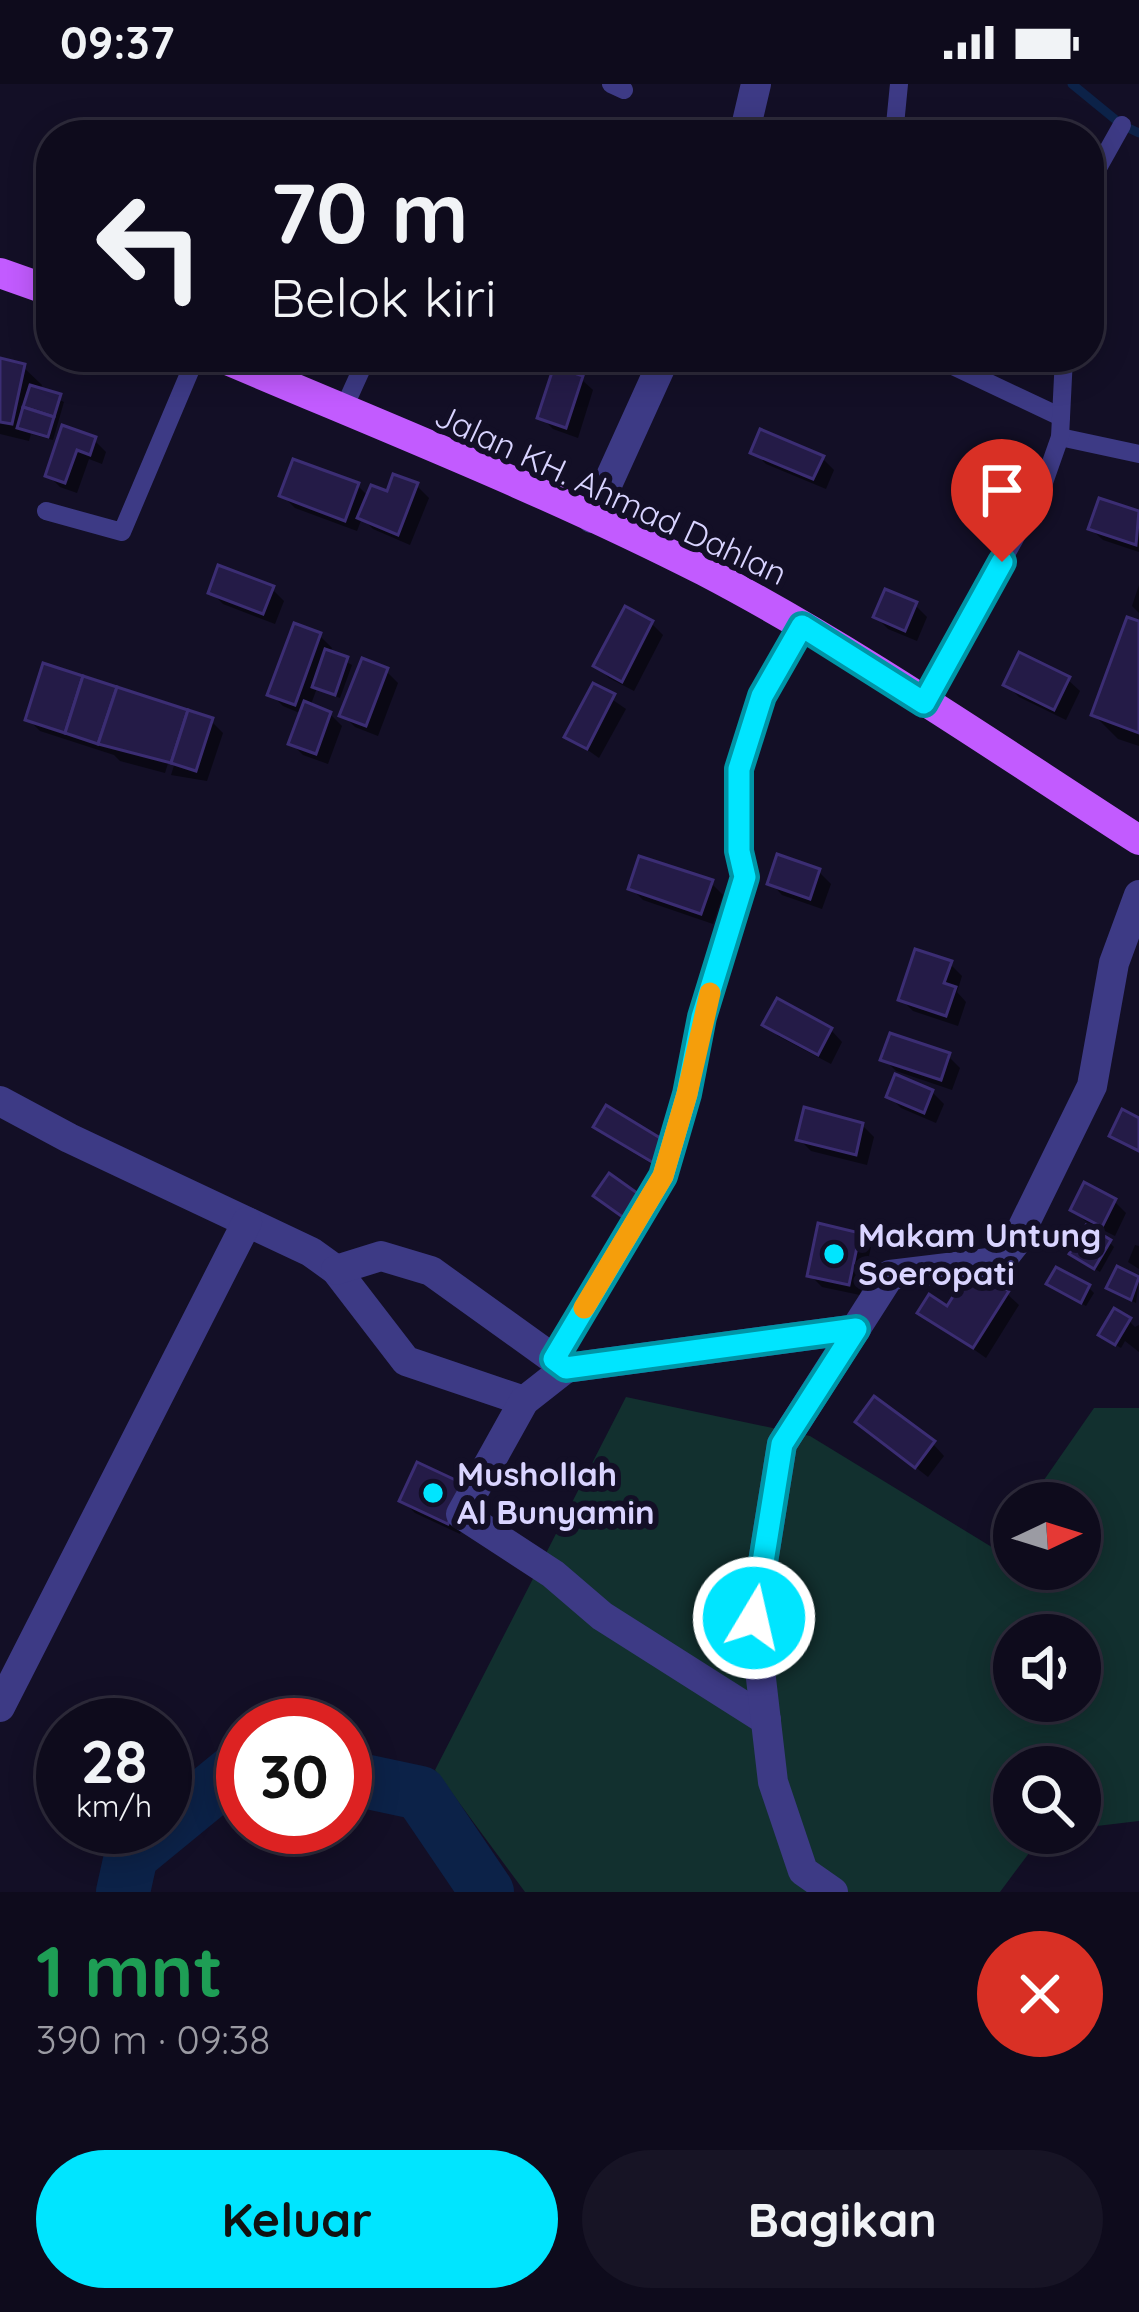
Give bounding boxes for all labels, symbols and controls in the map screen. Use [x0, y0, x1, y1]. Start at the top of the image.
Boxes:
text: 09:37 [60, 14, 174, 70]
text: 70 m [270, 159, 469, 264]
icon: left [72, 168, 228, 324]
text: Belok kiri [270, 263, 497, 331]
street label: Jalan KH. Ahmad Dahlan [429, 394, 794, 593]
pin [951, 439, 1053, 562]
icon: arrive [969, 457, 1035, 523]
place label: Makam Untung Soeropati [858, 1214, 1101, 1293]
marker: Makam Untung Soeropati [821, 1241, 847, 1267]
place label: Mushollah Al Bunyamin [457, 1453, 655, 1532]
marker: Mushollah Al Bunyamin [420, 1480, 446, 1506]
north arrow [993, 1482, 1101, 1590]
map controls [993, 1482, 1101, 1854]
position arrow [691, 1555, 817, 1681]
button: sound [993, 1614, 1101, 1722]
speed limit sign: 30 [216, 1698, 372, 1854]
text: 28 [80, 1723, 148, 1798]
button: search [993, 1746, 1101, 1854]
text: km/h [76, 1787, 152, 1825]
text: 1 mnt [36, 1925, 223, 2015]
button: close [977, 1931, 1103, 2057]
text: 390 m · 09:38 [36, 2015, 270, 2064]
button: Keluar [36, 2150, 558, 2288]
button: Bagikan [582, 2150, 1103, 2288]

